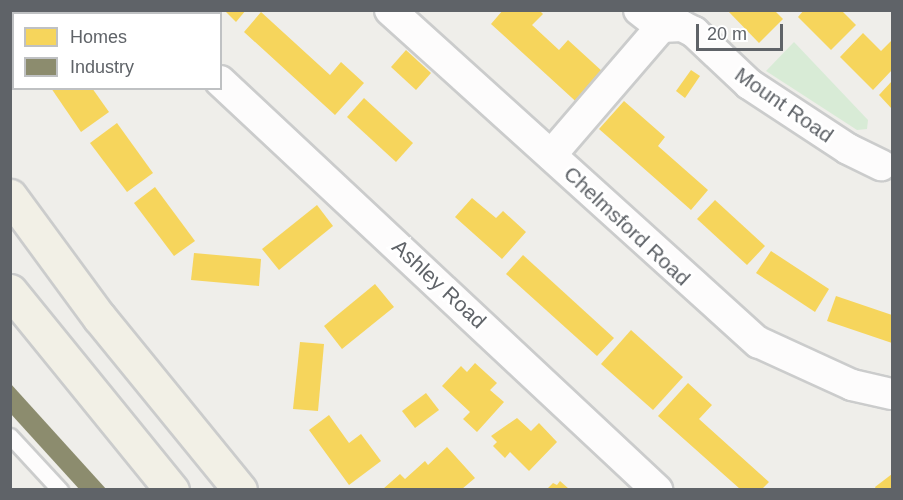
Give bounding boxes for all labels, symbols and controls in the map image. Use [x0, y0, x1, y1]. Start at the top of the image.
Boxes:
legend [12, 12, 222, 90]
scale bar [699, 12, 786, 50]
text: 20 m [707, 24, 747, 44]
text: Homes [70, 27, 127, 47]
text: Industry [70, 57, 134, 77]
street label: Mount Road [730, 62, 838, 148]
street label: Chelmsford Road [559, 161, 695, 291]
street label: Ashley Road [387, 234, 491, 334]

